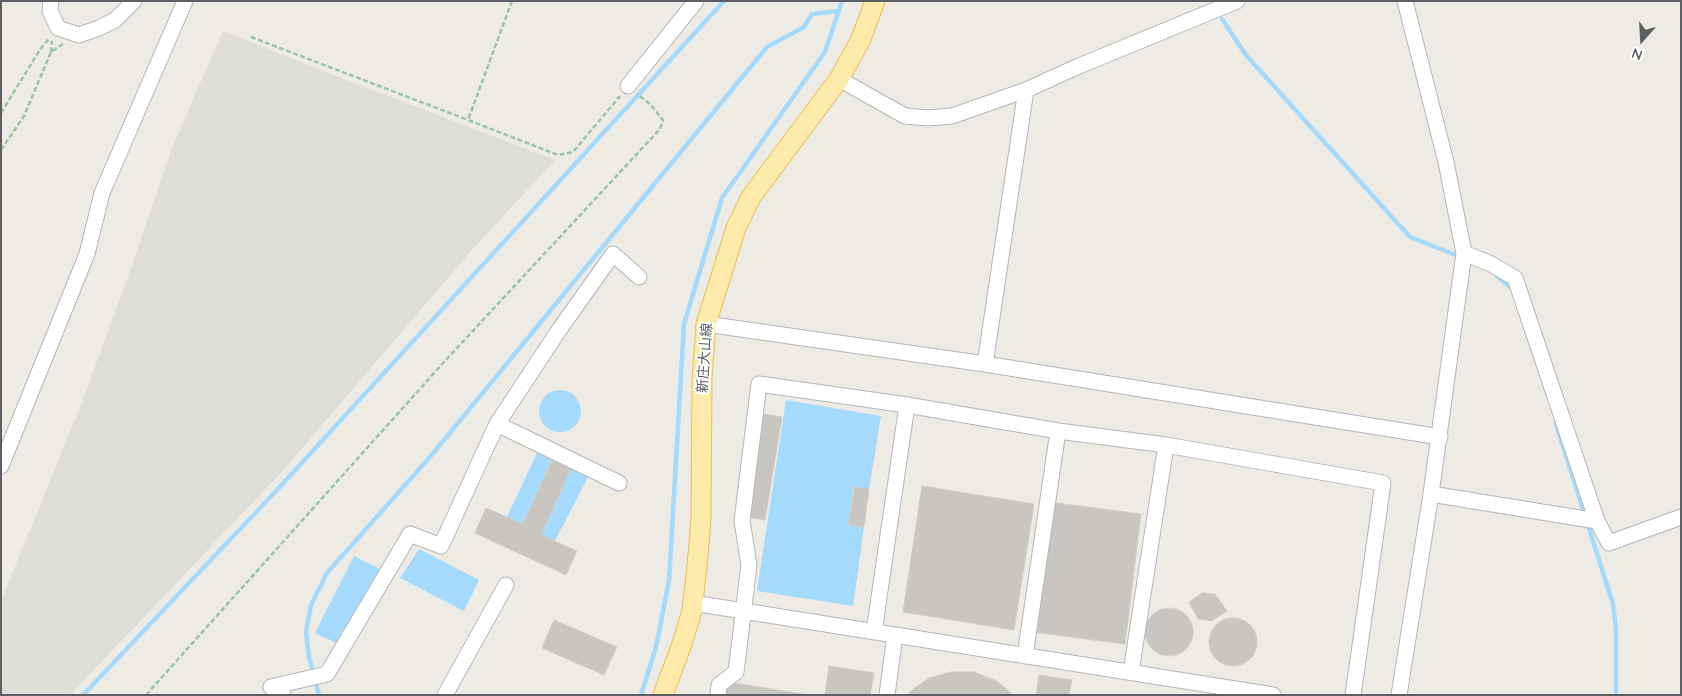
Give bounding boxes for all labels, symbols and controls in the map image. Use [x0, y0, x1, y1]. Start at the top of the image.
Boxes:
north arrow [1617, 15, 1667, 65]
text: N [1629, 44, 1645, 64]
street label: 新庄大山線 [694, 322, 716, 394]

